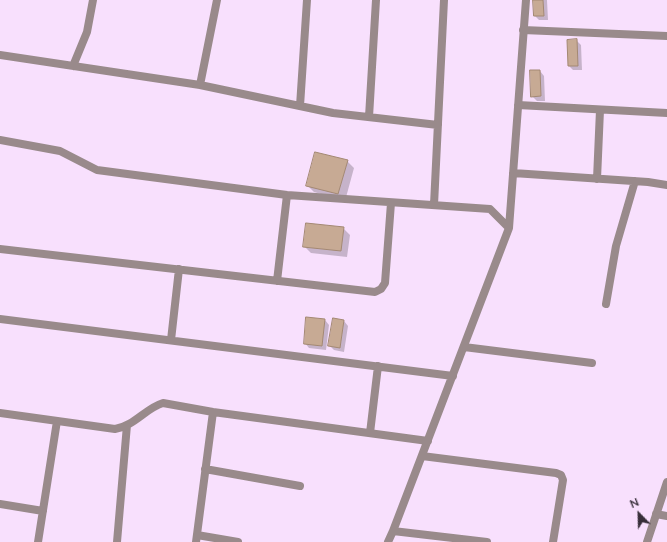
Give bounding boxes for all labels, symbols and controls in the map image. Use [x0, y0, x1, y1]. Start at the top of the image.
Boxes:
north arrow [619, 494, 659, 534]
text: N [628, 495, 641, 510]

